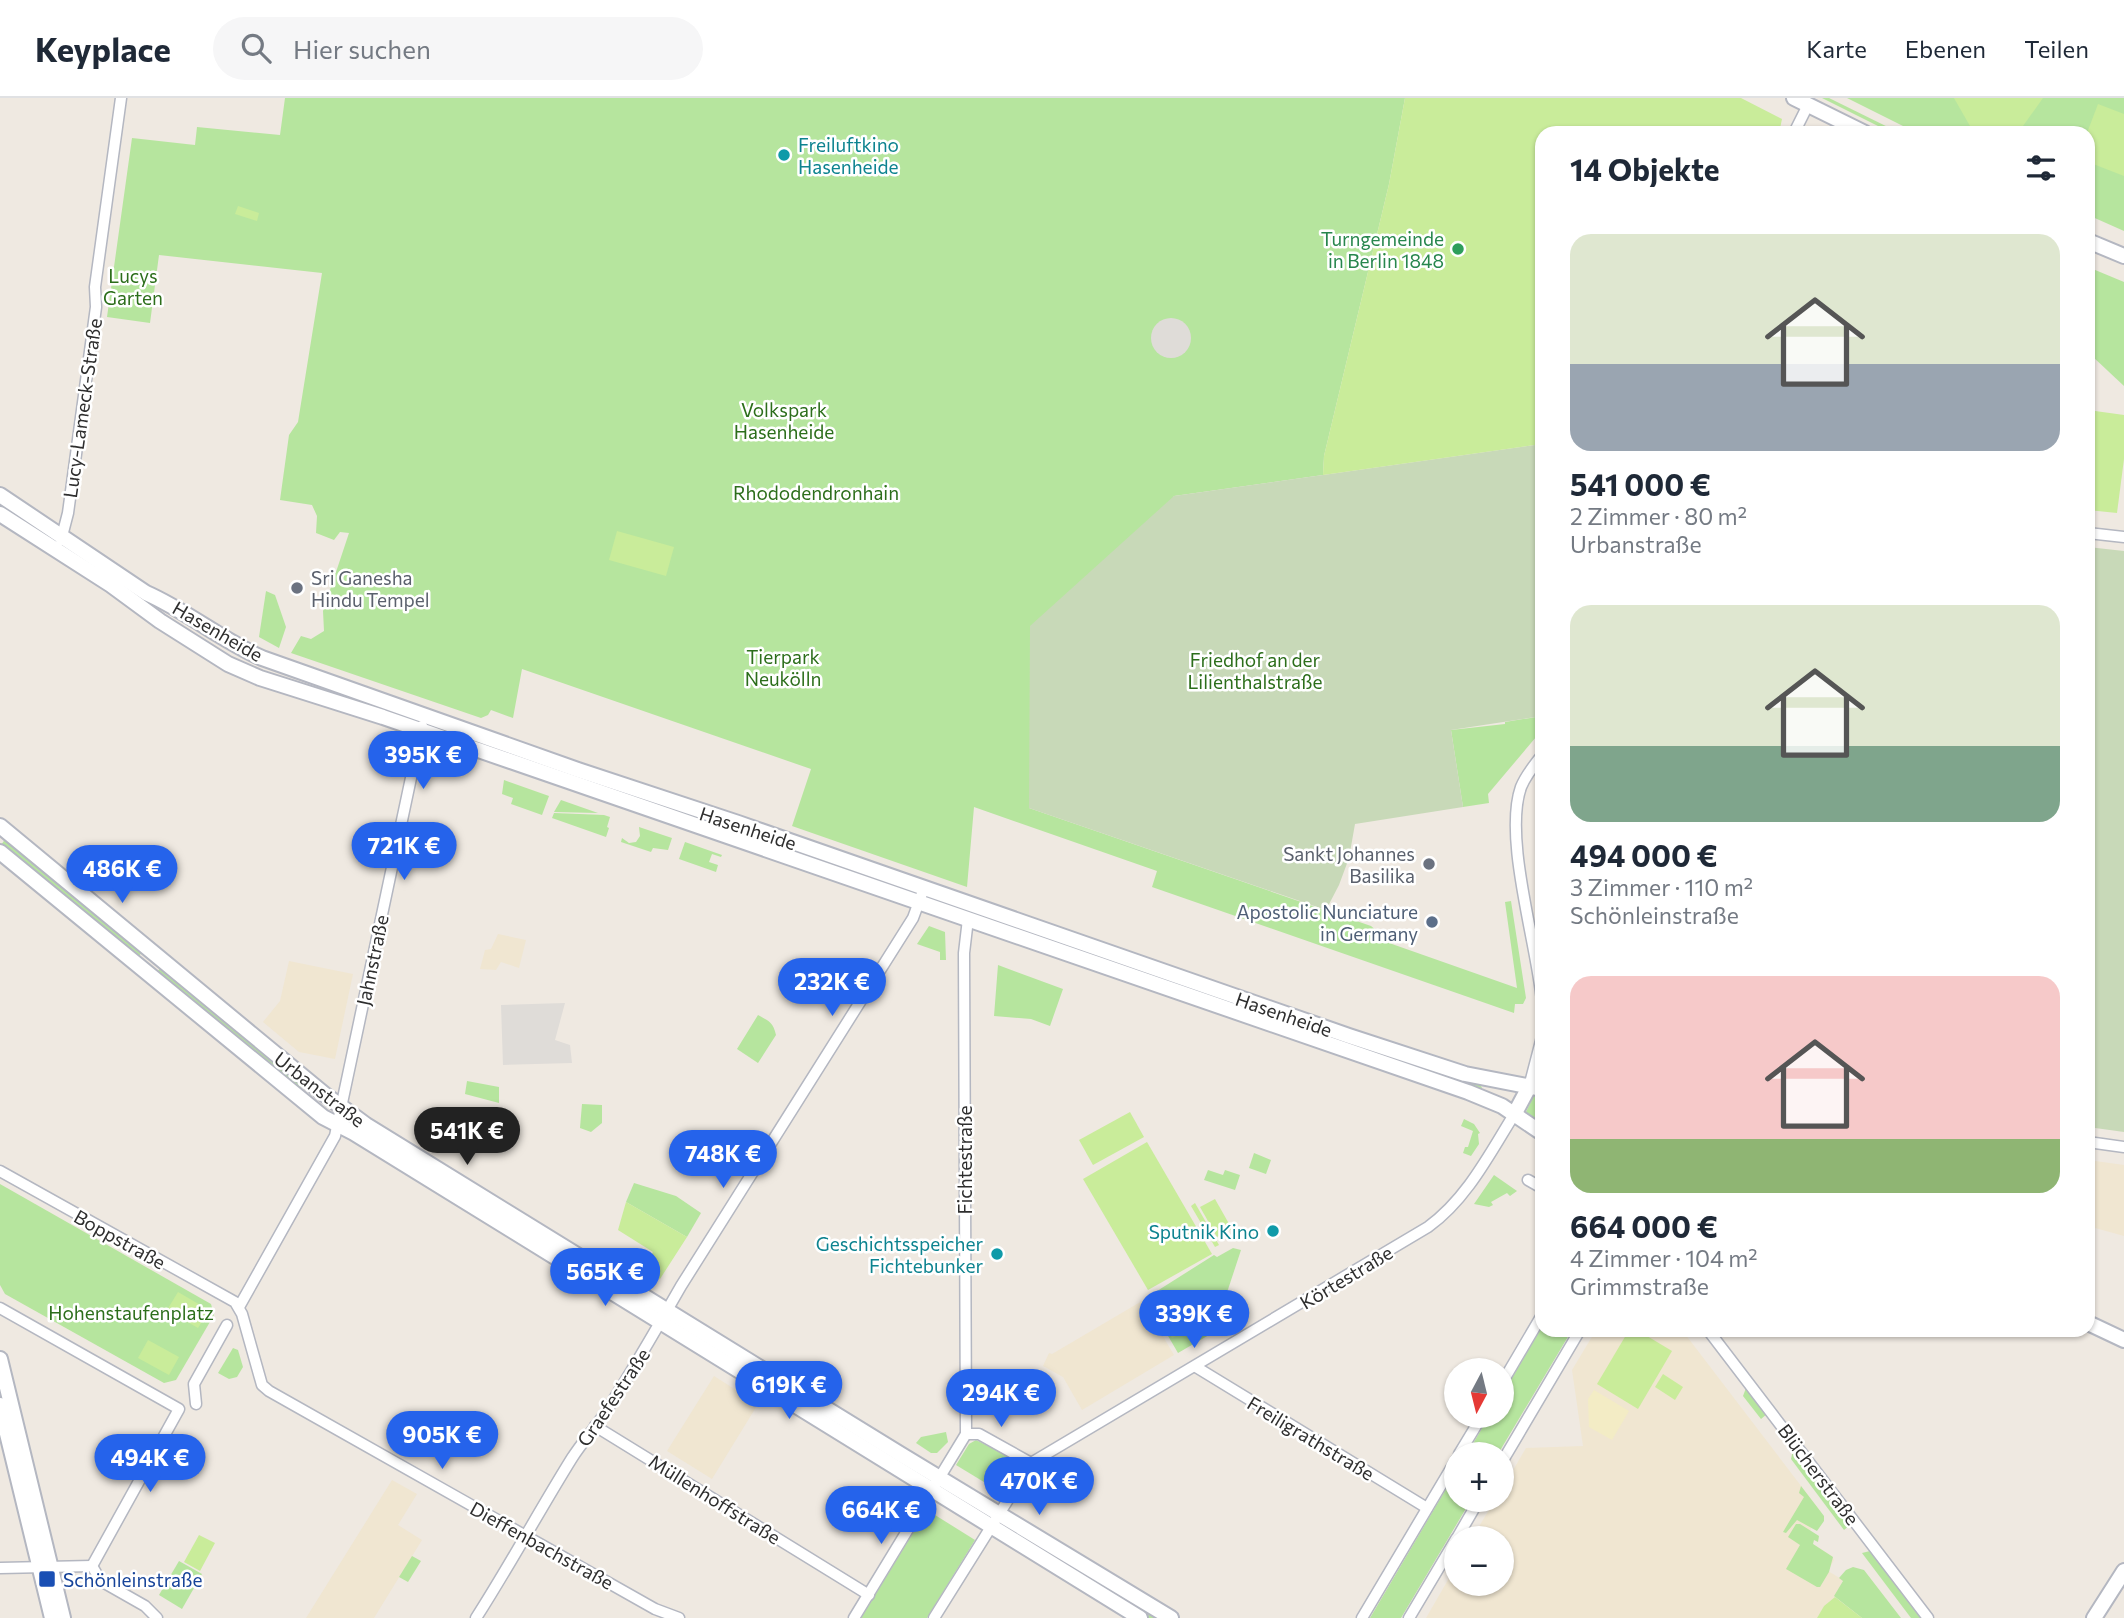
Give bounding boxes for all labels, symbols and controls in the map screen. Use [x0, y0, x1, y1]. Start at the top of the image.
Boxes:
search box [213, 17, 703, 80]
text: Keyplace [35, 28, 171, 69]
icon: search [237, 29, 275, 67]
text: Hier suchen [293, 33, 431, 64]
text: Karte [1806, 34, 1867, 63]
text: Ebenen [1905, 34, 1986, 63]
text: Teilen [2024, 34, 2089, 63]
place label: Freiluftkino Hasenheide [798, 133, 899, 178]
marker: Freiluftkino Hasenheide [776, 147, 792, 163]
icon: filters [2022, 149, 2060, 187]
text: 14 Objekte [1570, 150, 1720, 187]
place label: Turngemeinde in Berlin 1848 [1321, 227, 1444, 272]
marker: Turngemeinde in Berlin 1848 [1450, 241, 1466, 257]
park label: Lucys Garten [103, 264, 163, 309]
icon: home [1752, 279, 1878, 405]
street label: Lucy-Lameck-Straße [58, 317, 106, 499]
park label: Volkspark Hasenheide [734, 398, 834, 443]
text: 541 000 € [1570, 465, 1711, 502]
park label: Rhododendronhain [733, 481, 899, 504]
text: 2 Zimmer · 80 m² [1570, 502, 1747, 530]
text: Urbanstraße [1570, 530, 1702, 558]
place label: Sri Ganesha Hindu Tempel [311, 566, 430, 611]
marker: Sri Ganesha Hindu Tempel [289, 580, 305, 596]
street label: Hasenheide [169, 596, 267, 666]
park label: Tierpark Neukölln [745, 645, 821, 690]
park label: Friedhof an der Lilienthalstraße [1187, 648, 1323, 693]
icon: home [1752, 650, 1878, 776]
pin: 395K € [366, 732, 480, 791]
text: 395K € [384, 740, 462, 768]
street label: Hasenheide [697, 802, 799, 854]
pin: 721K € [347, 822, 461, 882]
text: 721K € [368, 831, 440, 859]
text: 494 000 € [1570, 836, 1718, 873]
place label: Sankt Johannes Basilika [1283, 842, 1415, 887]
pin: 486K € [65, 846, 179, 905]
text: 486K € [82, 854, 162, 882]
marker: Sankt Johannes Basilika [1421, 856, 1437, 872]
text: 3 Zimmer · 110 m² [1570, 873, 1753, 901]
place label: Apostolic Nunciature in Germany [1236, 900, 1418, 945]
text: Schönleinstraße [1570, 901, 1739, 929]
street label: Jahnstraße [351, 912, 393, 1008]
marker: Apostolic Nunciature in Germany [1424, 914, 1440, 930]
pin: 232K € [775, 958, 889, 1018]
text: 232K € [794, 967, 870, 995]
street label: Hasenheide [1233, 987, 1335, 1041]
icon: home [1752, 1021, 1878, 1147]
street label: Urbanstraße [270, 1046, 370, 1132]
street label: Fichtestraße [953, 1106, 976, 1215]
pin: 541K € [410, 1108, 524, 1167]
text: 541K € [430, 1116, 504, 1144]
pin: 748K € [666, 1130, 780, 1190]
text: 748K € [685, 1139, 761, 1167]
street label: Boppstraße [70, 1204, 170, 1274]
text: 664 000 € [1570, 1207, 1718, 1244]
place label: Sputnik Kino [1149, 1220, 1259, 1243]
marker: Sputnik Kino [1265, 1223, 1281, 1239]
place label: Geschichtsspeicher Fichtebunker [816, 1232, 983, 1277]
street label: Körtestraße [1296, 1240, 1396, 1314]
text: 4 Zimmer · 104 m² [1570, 1244, 1758, 1272]
marker: Geschichtsspeicher Fichtebunker [989, 1246, 1005, 1262]
pin: 565K € [548, 1248, 662, 1308]
text: 565K € [566, 1257, 644, 1285]
text: Grimmstraße [1570, 1272, 1709, 1300]
pin: 339K € [1137, 1290, 1251, 1350]
text: 339K € [1155, 1299, 1233, 1327]
park label: Hohenstaufenplatz [48, 1301, 214, 1324]
street label: Graefestraße [572, 1344, 654, 1450]
north arrow [1444, 1358, 1514, 1428]
map controls [1444, 1358, 1514, 1596]
pin: 619K € [732, 1362, 846, 1421]
text: 619K € [751, 1370, 827, 1398]
pin: 294K € [944, 1370, 1058, 1429]
text: 294K € [962, 1378, 1040, 1406]
street label: Freiligrathstraße [1243, 1391, 1379, 1485]
pin: 905K € [385, 1412, 499, 1471]
street label: Blücherstraße [1774, 1419, 1864, 1529]
text: 905K € [402, 1420, 482, 1448]
pin: 494K € [93, 1434, 207, 1494]
button: + [1444, 1442, 1514, 1512]
text: 494K € [110, 1443, 190, 1471]
street label: Müllenhoffstraße [645, 1449, 785, 1549]
pin: 470K € [982, 1458, 1096, 1517]
text: 470K € [1000, 1466, 1078, 1494]
pin: 664K € [824, 1486, 938, 1546]
text: 664K € [841, 1495, 921, 1523]
street label: Dieffenbachstraße [466, 1496, 618, 1594]
button: − [1444, 1526, 1514, 1596]
place label: Schönleinstraße [63, 1568, 203, 1591]
marker: Schönleinstraße [37, 1569, 57, 1589]

